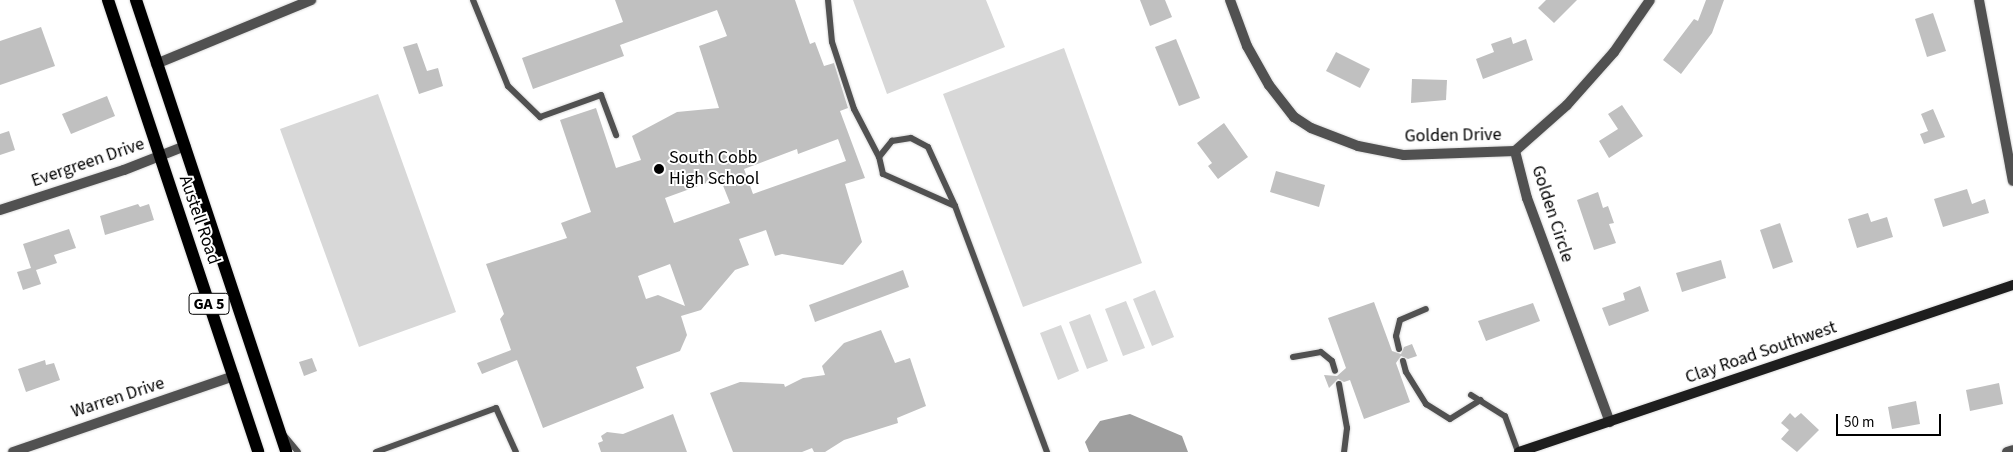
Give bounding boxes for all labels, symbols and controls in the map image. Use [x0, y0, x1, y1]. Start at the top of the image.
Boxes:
street label: Golden Drive [1404, 124, 1502, 148]
street label: Evergreen Drive [29, 134, 147, 192]
place label: South Cobb High School [669, 148, 759, 190]
marker: South Cobb High School [653, 163, 665, 175]
street label: Golden Circle [1526, 163, 1578, 265]
street label: Austell Road [174, 173, 224, 267]
road number: GA 5 [188, 290, 230, 318]
street label: Clay Road Southwest [1683, 317, 1839, 389]
street label: Warren Drive [69, 373, 167, 423]
scale bar [1838, 404, 1943, 436]
text: 50 m [1844, 412, 1874, 433]

